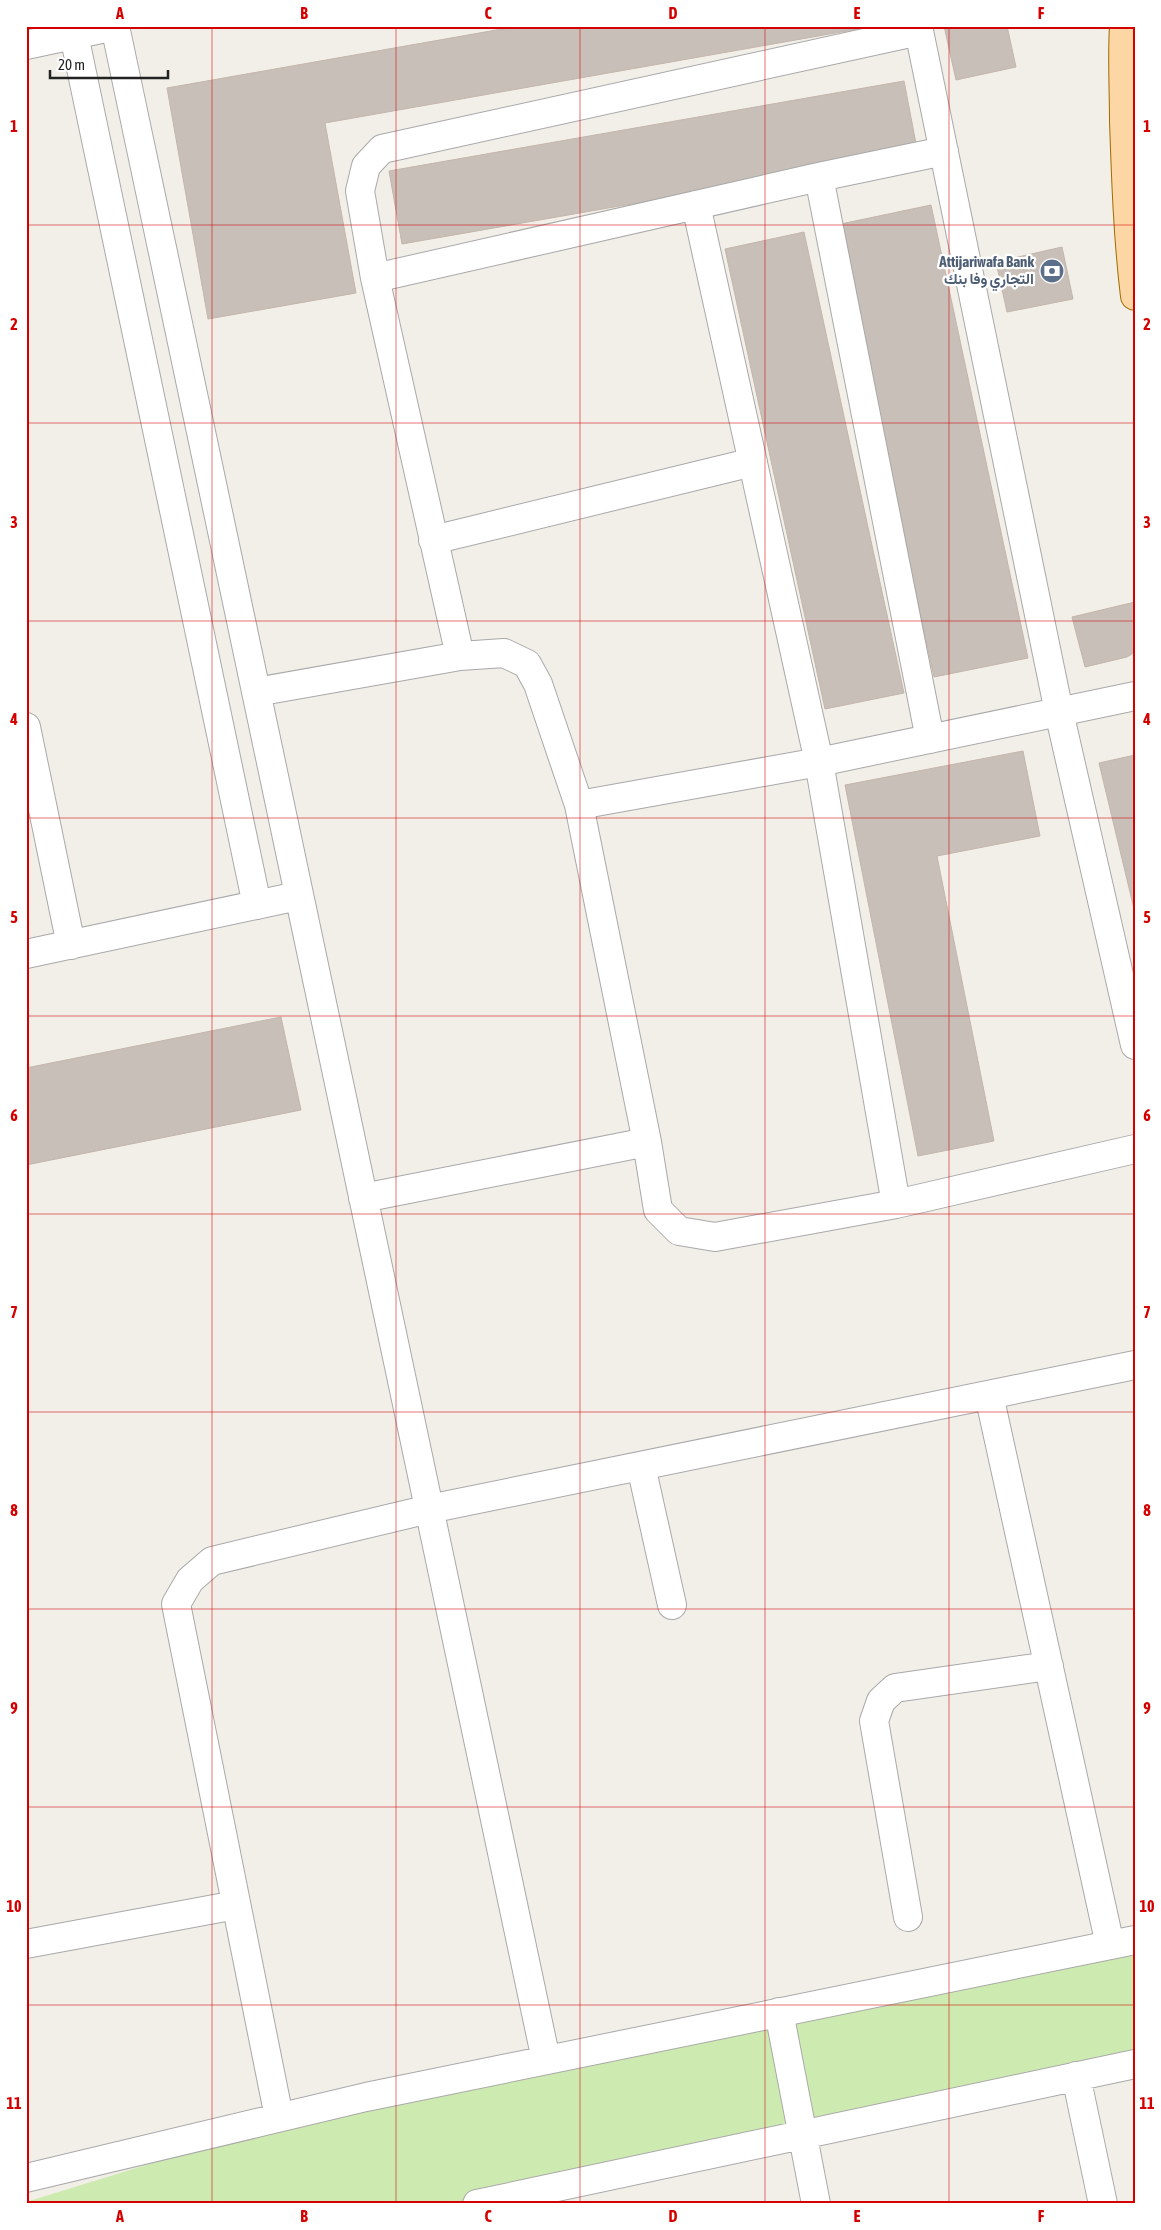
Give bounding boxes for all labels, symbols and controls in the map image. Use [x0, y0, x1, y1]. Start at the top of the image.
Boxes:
text: A [115, 4, 124, 22]
text: B [300, 4, 308, 22]
text: C [484, 4, 492, 22]
text: D [669, 4, 678, 22]
text: E [854, 4, 861, 22]
text: F [1038, 4, 1045, 22]
scale bar [50, 48, 168, 80]
text: 20 m [58, 56, 85, 73]
text: 1 [10, 117, 18, 135]
text: 1 [1143, 117, 1151, 135]
place label: Attijariwafa Bank التجاري وفا بنك [938, 253, 1034, 292]
bank icon: Attijariwafa Bank التجاري وفا بنك [1039, 258, 1065, 284]
text: 2 [10, 315, 18, 333]
text: 2 [1143, 315, 1151, 333]
text: 3 [10, 513, 18, 531]
text: 3 [1143, 513, 1151, 531]
text: 4 [9, 710, 18, 728]
text: 4 [1142, 710, 1151, 728]
text: 5 [10, 908, 18, 926]
text: 5 [1143, 908, 1151, 926]
text: 6 [10, 1106, 18, 1124]
text: 6 [1143, 1106, 1151, 1124]
text: 7 [10, 1303, 18, 1321]
text: 7 [1143, 1303, 1151, 1321]
text: 8 [10, 1501, 18, 1519]
text: 8 [1143, 1501, 1151, 1519]
text: 9 [10, 1699, 18, 1717]
text: 9 [1143, 1699, 1151, 1717]
text: 10 [6, 1897, 22, 1915]
text: 10 [1139, 1897, 1155, 1915]
text: 11 [6, 2094, 22, 2112]
text: 11 [1139, 2094, 1155, 2112]
text: A [115, 2207, 124, 2225]
text: B [300, 2207, 308, 2225]
text: C [484, 2207, 492, 2225]
text: D [669, 2207, 678, 2225]
text: E [854, 2207, 861, 2225]
text: F [1038, 2207, 1045, 2225]

